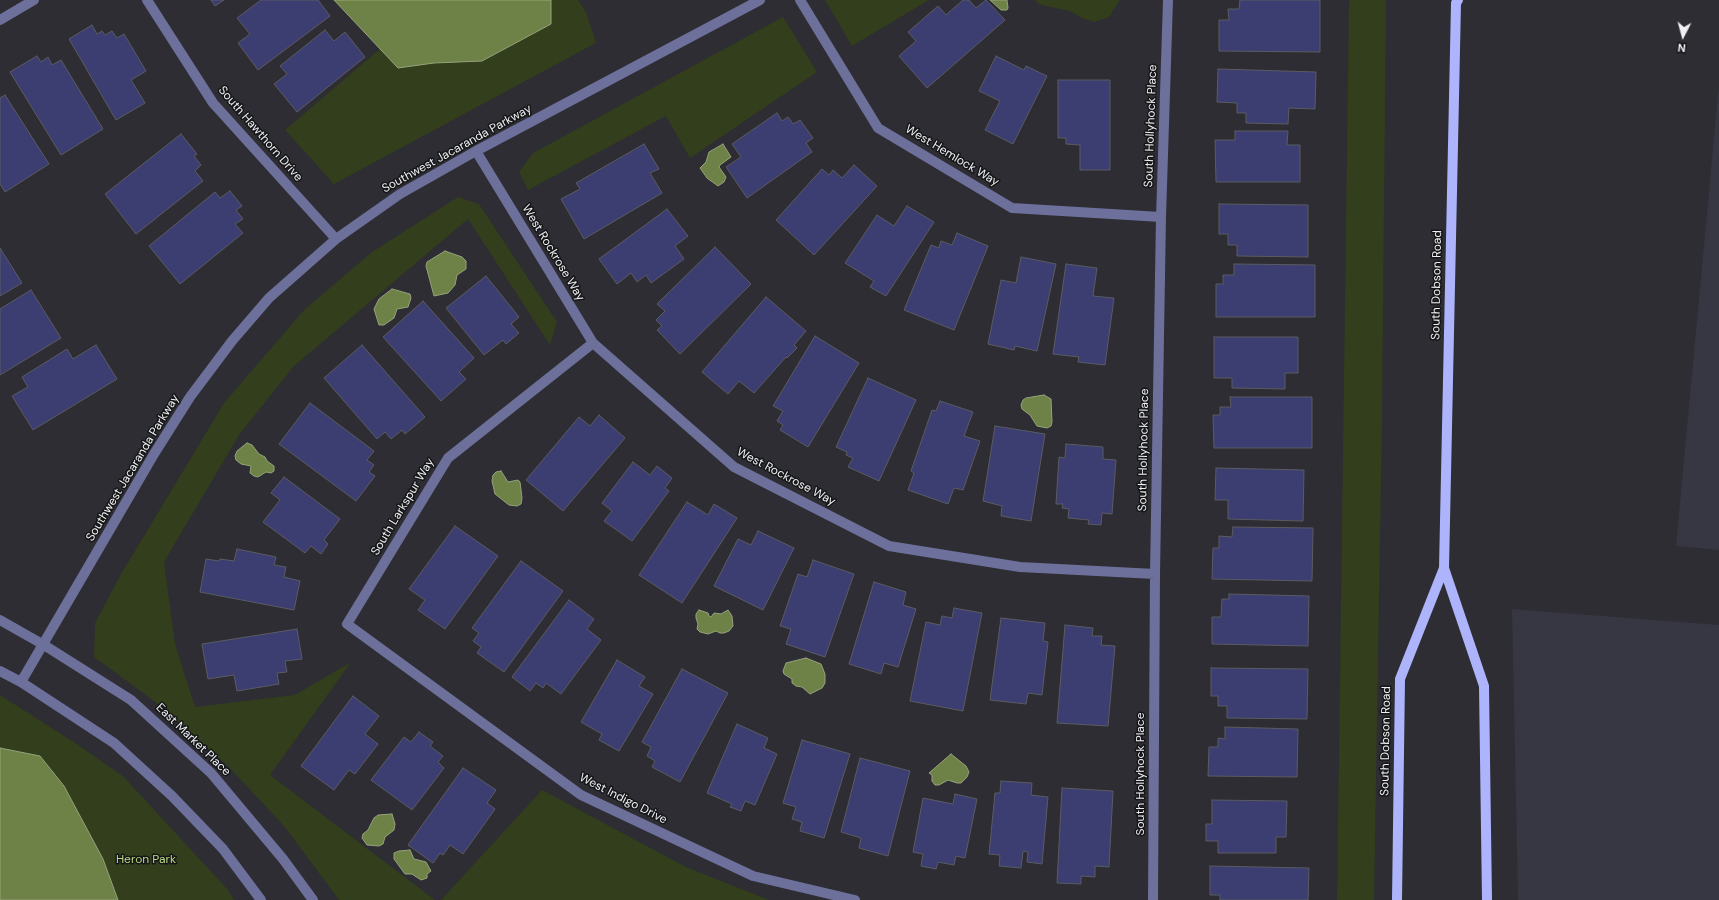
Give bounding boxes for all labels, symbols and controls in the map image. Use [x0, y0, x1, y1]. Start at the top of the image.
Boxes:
north arrow [1663, 16, 1703, 56]
text: N [1677, 41, 1686, 55]
street label: South Hollyhock Place [1142, 64, 1160, 188]
street label: South Hawthorn Drive [215, 84, 305, 184]
street label: Southwest Jacaranda Parkway [380, 102, 534, 196]
street label: West Hemlock Way [902, 122, 1002, 190]
street label: West Rockrose Way [519, 202, 587, 304]
street label: South Dobson Road [1429, 230, 1445, 340]
street label: South Hollyhock Place [1136, 388, 1152, 512]
street label: Southwest Jacaranda Parkway [83, 392, 183, 544]
street label: West Rockrose Way [734, 445, 838, 509]
street label: South Larkspur Way [368, 456, 438, 558]
street label: South Dobson Road [1378, 686, 1394, 796]
street label: East Market Place [153, 701, 233, 779]
street label: South Hollyhock Place [1134, 712, 1148, 836]
street label: West Indigo Drive [577, 771, 669, 827]
park label: Heron Park [116, 853, 176, 867]

